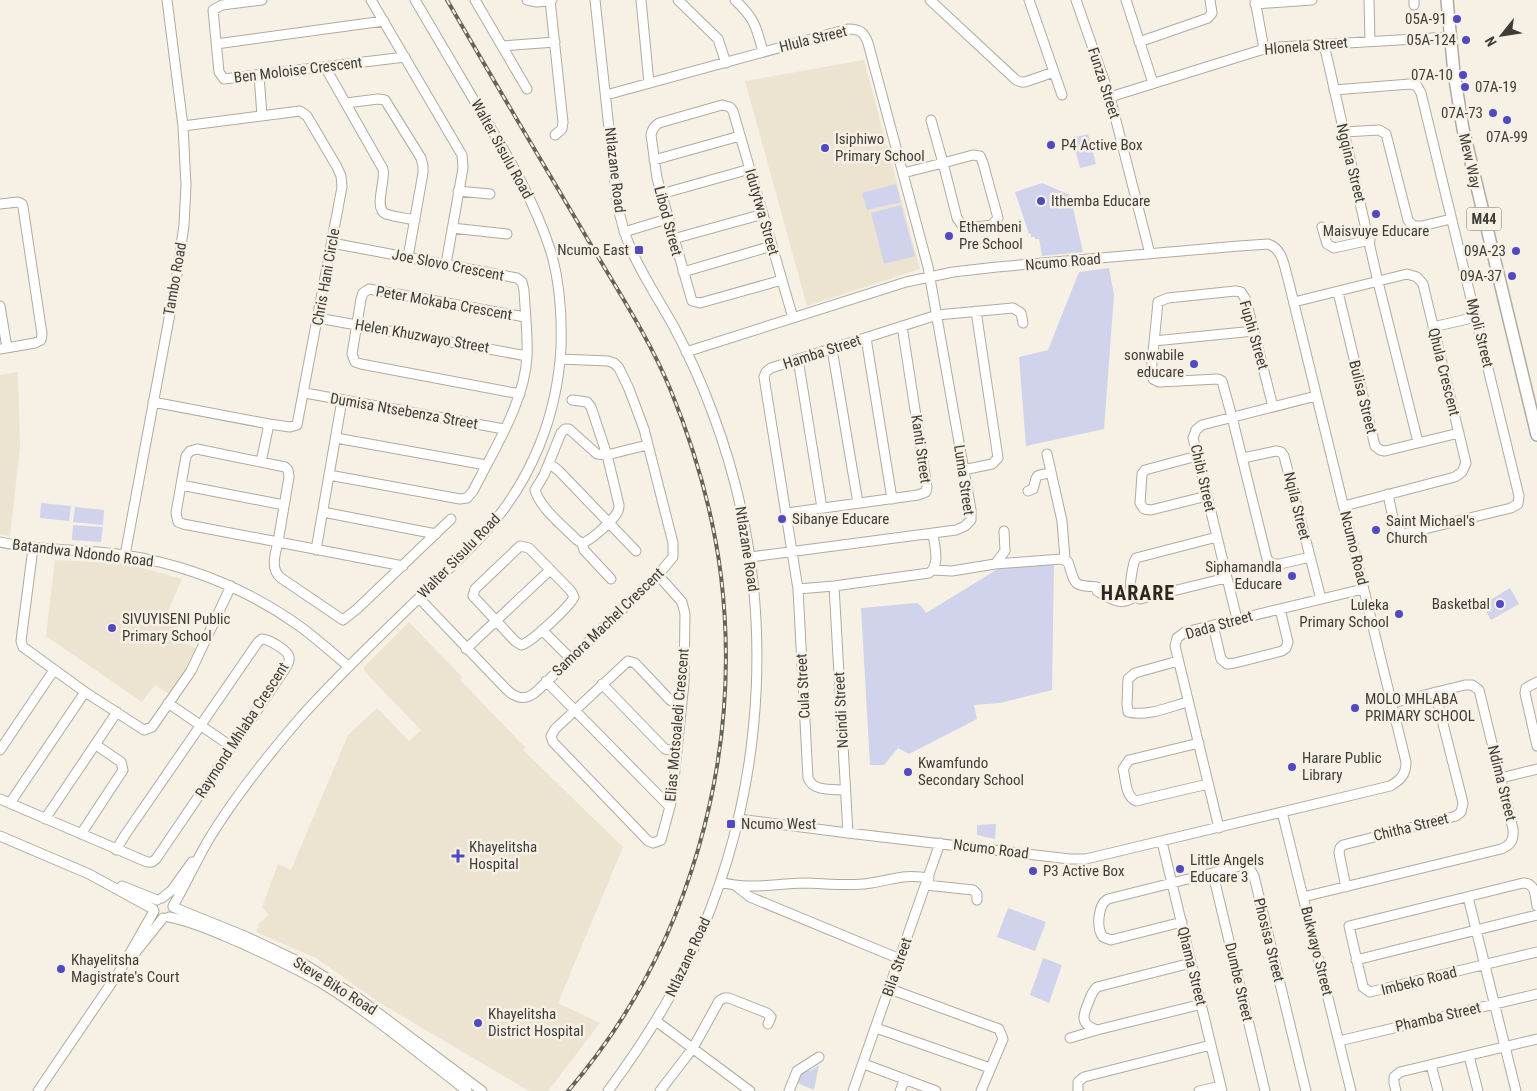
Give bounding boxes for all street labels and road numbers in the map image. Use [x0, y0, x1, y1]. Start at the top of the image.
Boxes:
street label: Hlula Street [777, 22, 849, 56]
street label: Hlonela Street [1263, 33, 1349, 59]
street label: Funza Street [1084, 45, 1124, 121]
street label: Ben Moloise Crescent [233, 53, 363, 87]
street label: Walter Sisulu Road [467, 96, 537, 202]
street label: Ngqina Street [1333, 122, 1369, 204]
street label: Ntlazane Road [601, 126, 629, 214]
street label: Mew Way [1455, 132, 1485, 190]
street label: Idutytwa Street [741, 167, 783, 257]
street label: Libod Street [650, 184, 686, 258]
road number: M44 [1466, 208, 1502, 230]
street label: Chris Hani Circle [309, 227, 343, 327]
street label: Tambo Road [160, 241, 190, 317]
street label: Joe Slovo Crescent [390, 245, 506, 285]
street label: Ncumo Road [1024, 250, 1102, 274]
street label: Peter Mokaba Crescent [374, 282, 514, 324]
street label: Myoli Street [1463, 297, 1497, 369]
street label: Fuphi Street [1236, 298, 1272, 372]
street label: Helen Khuzwayo Street [354, 315, 490, 357]
street label: Qhula Crescent [1424, 326, 1464, 418]
street label: Hamba Street [781, 331, 863, 373]
street label: Bulisa Street [1345, 358, 1381, 436]
street label: Dumisa Ntsebenza Street [329, 389, 479, 433]
street label: Kanti Street [907, 414, 935, 484]
street label: Chibi Street [1187, 443, 1219, 513]
street label: Luma Street [950, 444, 978, 516]
street label: Nqila Street [1280, 470, 1314, 542]
street label: Ntlazane Road [731, 505, 763, 593]
street label: Ncumo Road [1336, 509, 1372, 587]
street label: Walter Sisulu Road [414, 510, 504, 602]
street label: Batandwa Ndondo Road [11, 535, 155, 571]
street label: Samora Machel Crescent [549, 564, 667, 680]
street label: Dada Street [1183, 607, 1255, 643]
street label: Elias Motsoaledi Crescent [661, 648, 693, 802]
street label: Cula Street [792, 653, 814, 719]
street label: Raymond Mhlaba Crescent [191, 659, 293, 801]
street label: Ncindi Street [830, 671, 852, 749]
street label: Ndima Street [1484, 743, 1520, 823]
street label: Chitha Street [1372, 809, 1450, 845]
street label: Ncumo Road [952, 835, 1030, 863]
street label: Phosisa Street [1250, 896, 1288, 984]
street label: Bukwayo Street [1297, 905, 1337, 997]
street label: Ntlazane Road [662, 914, 714, 1000]
street label: Qhama Street [1174, 925, 1210, 1007]
street label: Bila Street [879, 935, 915, 999]
street label: Dumbe Street [1221, 941, 1257, 1023]
street label: Steve Biko Road [290, 953, 380, 1019]
street label: Imbeko Road [1379, 963, 1459, 999]
street label: Phamba Street [1393, 998, 1483, 1036]

